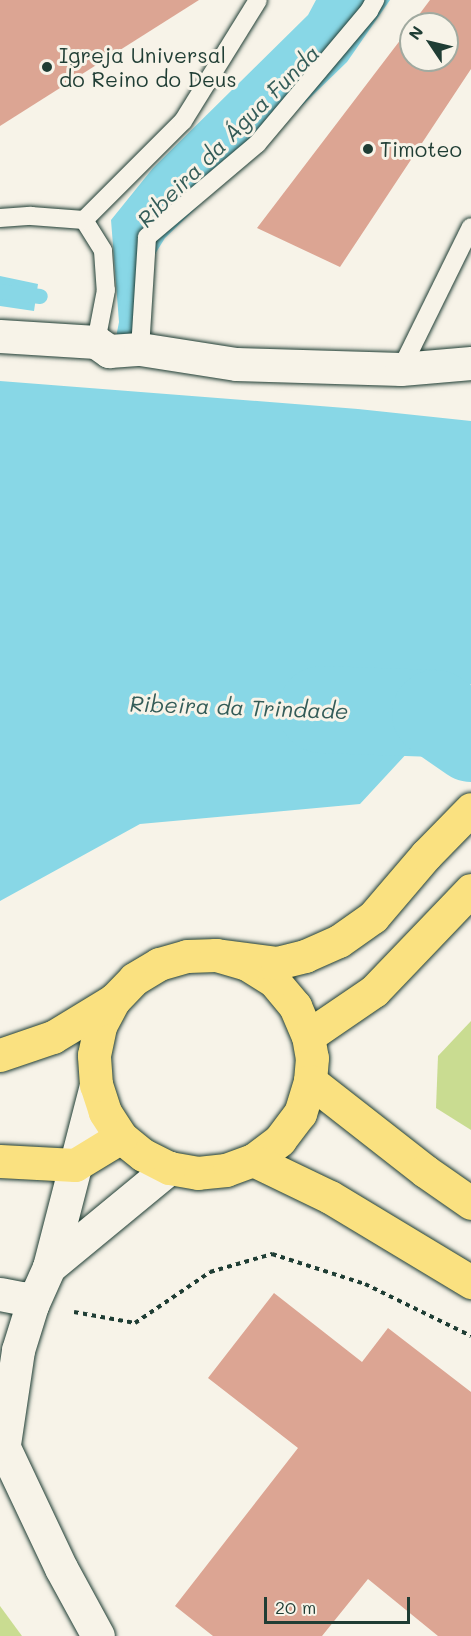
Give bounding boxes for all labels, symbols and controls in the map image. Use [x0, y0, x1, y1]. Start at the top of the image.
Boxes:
north arrow [399, 12, 459, 72]
text: N [403, 22, 428, 44]
water label: Ribeira da Água Funda [131, 39, 325, 233]
place label: Igreja Universal do Reino do Deus [59, 42, 237, 92]
marker: Igreja Universal do Reino do Deus [40, 60, 54, 74]
place label: Timoteo [380, 136, 462, 162]
marker: Timoteo [361, 142, 375, 156]
water label: Ribeira da Trindade [129, 690, 349, 724]
scale bar [267, 1585, 412, 1623]
text: 20 m [275, 1595, 316, 1619]

